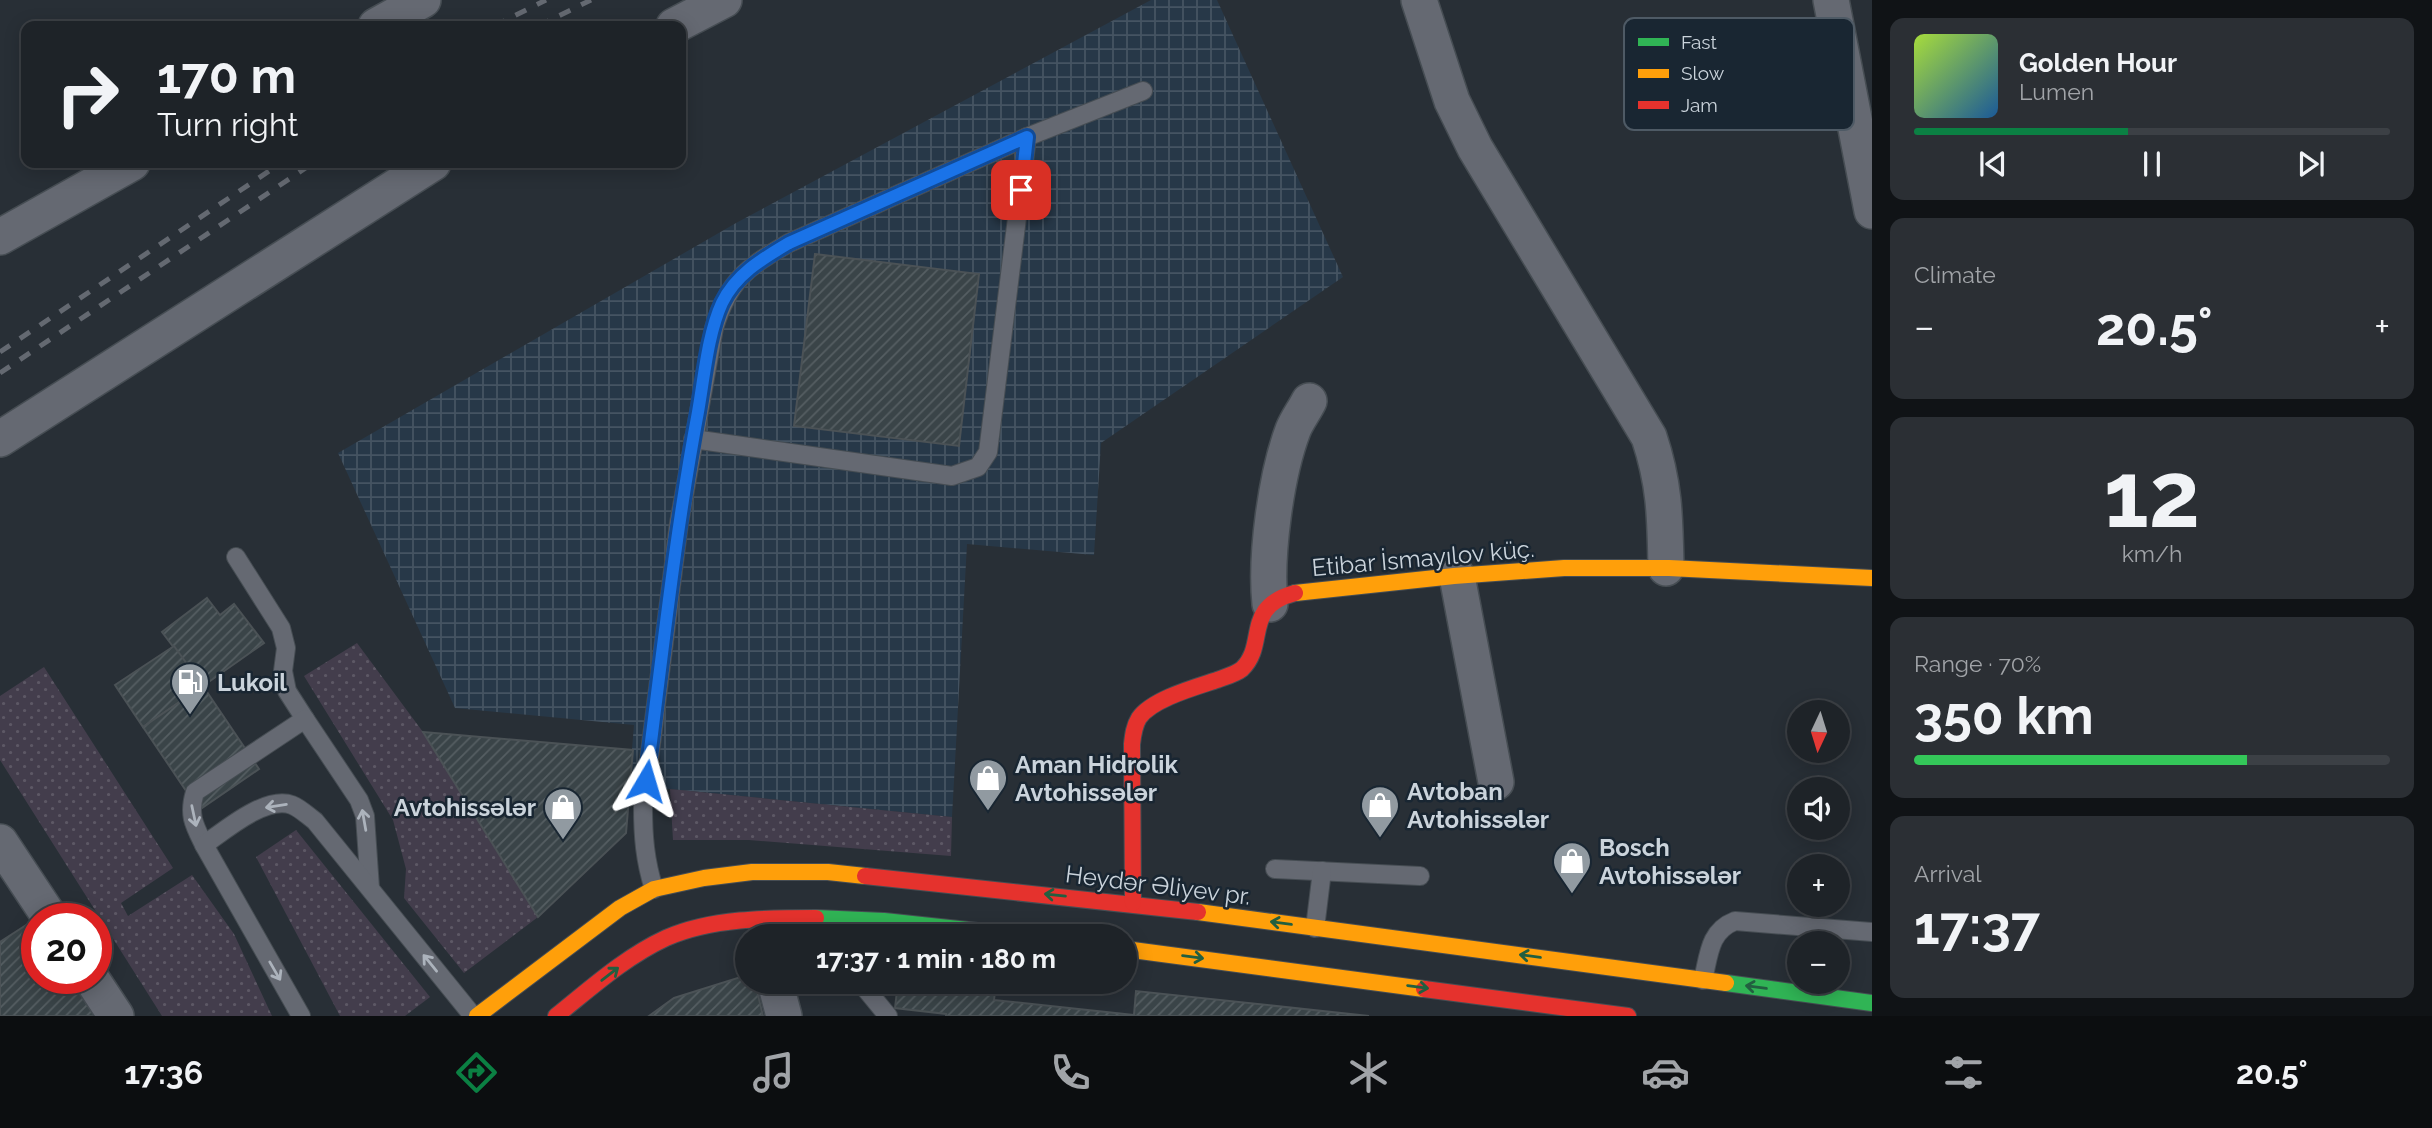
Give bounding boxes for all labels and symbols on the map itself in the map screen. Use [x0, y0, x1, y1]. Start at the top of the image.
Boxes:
legend [1624, 18, 1854, 130]
text: Fast [1681, 31, 1717, 53]
text: Slow [1681, 62, 1725, 84]
text: Jam [1681, 94, 1718, 116]
pin [991, 160, 1051, 220]
street label: Etibar İsmayılov küç. [1310, 534, 1536, 582]
fuel station icon: Lukoil [169, 661, 211, 716]
place label: Lukoil [217, 668, 287, 697]
north arrow [1787, 700, 1850, 763]
position arrow [609, 744, 683, 818]
place label: Aman Hidrolik Avtohissələr [1015, 750, 1178, 807]
shop icon: Aman Hidrolik Avtohissələr [967, 757, 1009, 812]
place label: Avtoban Avtohissələr [1407, 777, 1549, 834]
shop icon: Avtoban Avtohissələr [1359, 784, 1401, 839]
shop icon: Avtohissələr [542, 786, 584, 841]
place label: Avtohissələr [394, 793, 536, 822]
one-way arrow [265, 800, 288, 813]
one-way arrow [188, 805, 201, 827]
one-way arrow [357, 809, 370, 832]
place label: Bosch Avtohissələr [1599, 833, 1741, 890]
shop icon: Bosch Avtohissələr [1551, 840, 1593, 895]
street label: Heydər Əliyev pr. [1064, 859, 1252, 911]
one-way arrow [1044, 888, 1067, 901]
speed limit sign: 20 [21, 903, 112, 994]
one-way arrow [1270, 916, 1293, 929]
one-way arrow [1520, 950, 1542, 963]
one-way arrow [1181, 951, 1204, 964]
one-way arrow [422, 954, 438, 972]
one-way arrow [268, 960, 282, 980]
one-way arrow [601, 967, 619, 982]
one-way arrow [1745, 980, 1768, 993]
one-way arrow [1407, 981, 1429, 994]

